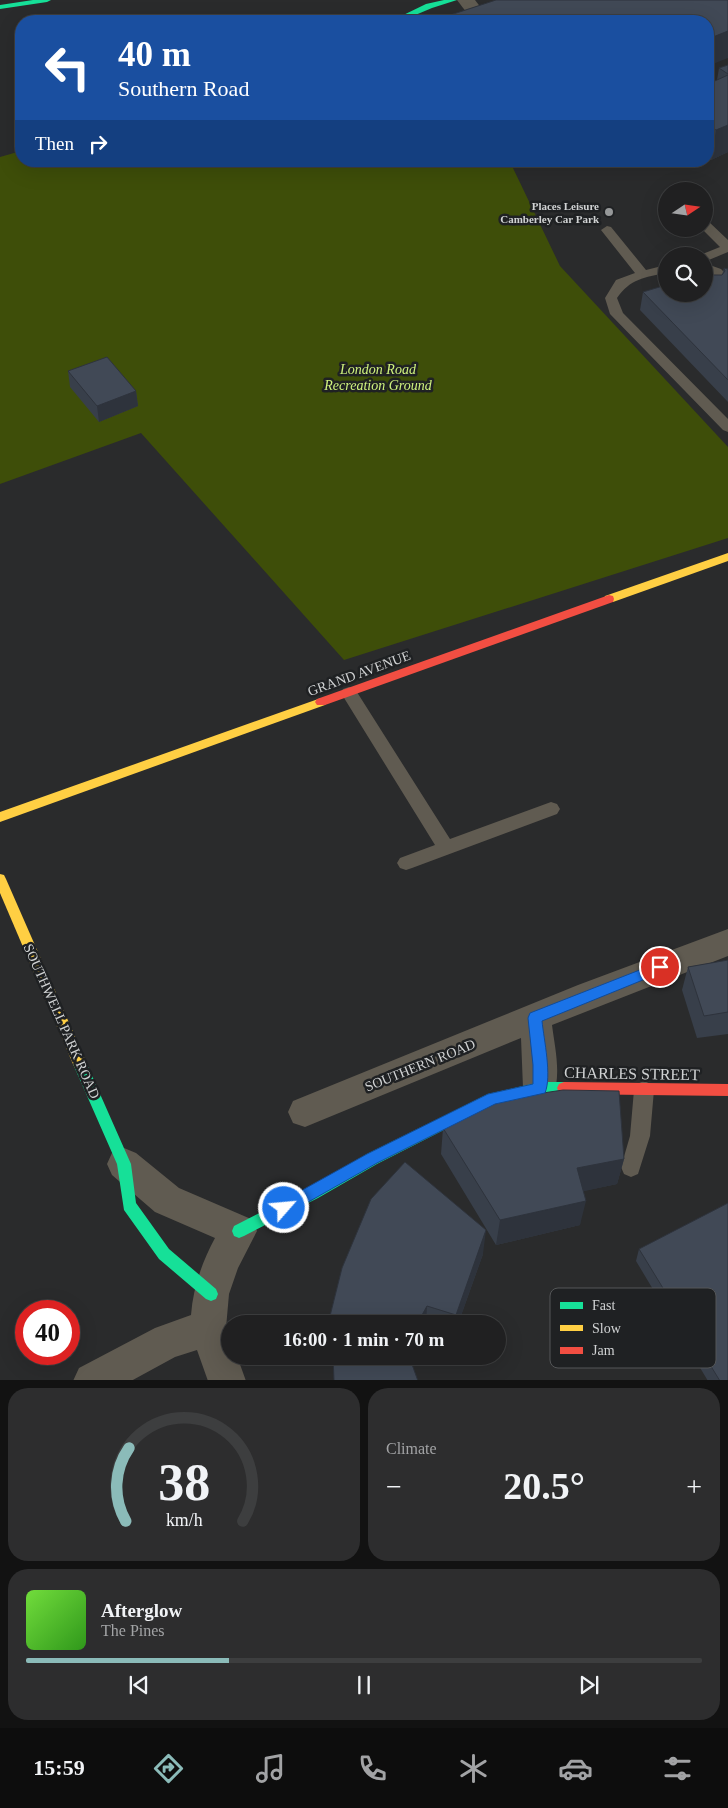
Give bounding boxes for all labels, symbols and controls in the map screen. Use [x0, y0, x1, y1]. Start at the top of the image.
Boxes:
icon: left [35, 35, 100, 100]
text: 40 m [118, 35, 191, 74]
text: Southern Road [118, 76, 249, 101]
icon: right [84, 130, 112, 158]
text: Then [35, 133, 74, 154]
north arrow [658, 182, 712, 238]
map controls [658, 182, 713, 302]
place label: Places Leisure Camberley Car Park [500, 200, 600, 225]
marker: Places Leisure Camberley Car Park [603, 206, 615, 218]
button: search [658, 247, 713, 302]
park label: London Road Recreation Ground [323, 362, 433, 393]
street label: GRAND AVENUE [306, 648, 413, 699]
street label: SOUTHWELL PARK ROAD [21, 942, 103, 1101]
pin [639, 946, 681, 988]
icon: arrive [646, 953, 674, 981]
street label: SOUTHERN ROAD [363, 1036, 478, 1094]
street label: CHARLES STREET [564, 1064, 700, 1083]
position arrow [257, 1181, 309, 1233]
legend [550, 1288, 716, 1368]
text: Fast [592, 1298, 615, 1313]
speed limit sign: 40 [15, 1300, 80, 1365]
text: Slow [592, 1321, 622, 1336]
text: 16:00 · 1 min · 70 m [283, 1329, 444, 1350]
text: Jam [592, 1343, 615, 1358]
text: Climate [386, 1440, 437, 1457]
text: 38 [158, 1454, 210, 1511]
text: 20.5° [503, 1465, 585, 1507]
text: − [386, 1471, 402, 1502]
text: + [686, 1471, 702, 1502]
text: km/h [166, 1510, 202, 1530]
text: Afterglow [101, 1600, 182, 1621]
text: The Pines [101, 1622, 165, 1639]
icon: previous [125, 1671, 153, 1699]
icon: pause [350, 1671, 378, 1699]
icon: next [575, 1671, 603, 1699]
icon: directions [151, 1751, 186, 1786]
icon: music [253, 1751, 288, 1786]
icon: phone [355, 1751, 390, 1786]
icon: climate [456, 1751, 491, 1786]
icon: car [558, 1751, 593, 1786]
icon: filters [660, 1751, 695, 1786]
text: 15:59 [33, 1755, 85, 1780]

